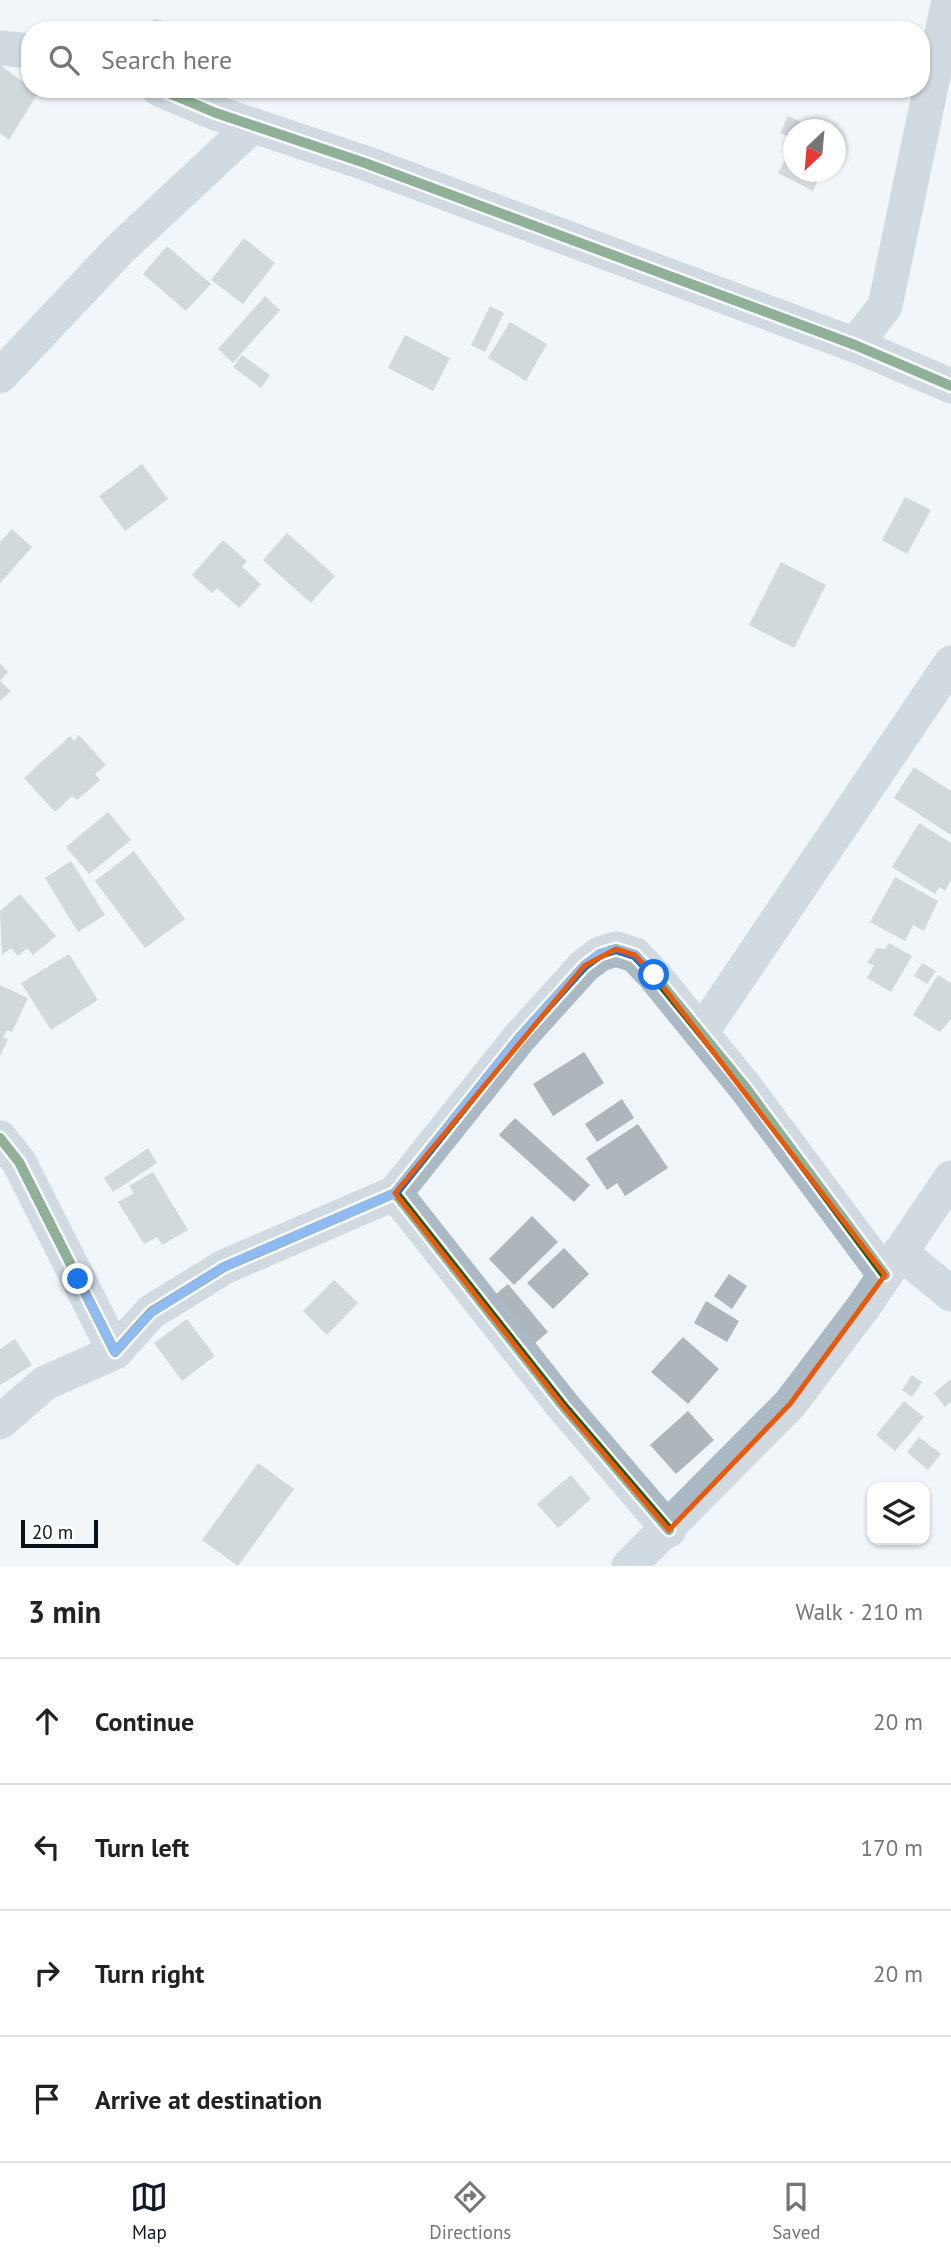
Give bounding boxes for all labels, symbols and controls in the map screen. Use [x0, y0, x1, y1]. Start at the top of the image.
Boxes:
search box [21, 21, 930, 98]
icon: search [45, 41, 83, 79]
text: Search here [101, 43, 232, 76]
north arrow [783, 119, 846, 182]
route start [638, 959, 669, 990]
route end [62, 1263, 93, 1294]
map controls [867, 1482, 930, 1545]
button: layers [867, 1482, 930, 1545]
scale bar [21, 1517, 98, 1549]
text: 20 m [32, 1520, 73, 1544]
text: 3 min [28, 1592, 101, 1631]
text: Walk · 210 m [796, 1597, 923, 1626]
icon: ahead [28, 1702, 66, 1740]
text: Continue [95, 1705, 194, 1738]
text: 20 m [873, 1707, 923, 1736]
icon: left [28, 1828, 66, 1866]
text: Turn left [95, 1831, 189, 1864]
text: 170 m [861, 1833, 923, 1862]
icon: right [28, 1954, 66, 1992]
text: Turn right [95, 1957, 204, 1990]
text: 20 m [873, 1959, 923, 1988]
icon: arrive [28, 2080, 66, 2118]
text: Arrive at destination [95, 2083, 322, 2116]
tab: Map [130, 2178, 168, 2244]
tab: Directions [429, 2178, 511, 2244]
tab: Saved [772, 2178, 821, 2244]

